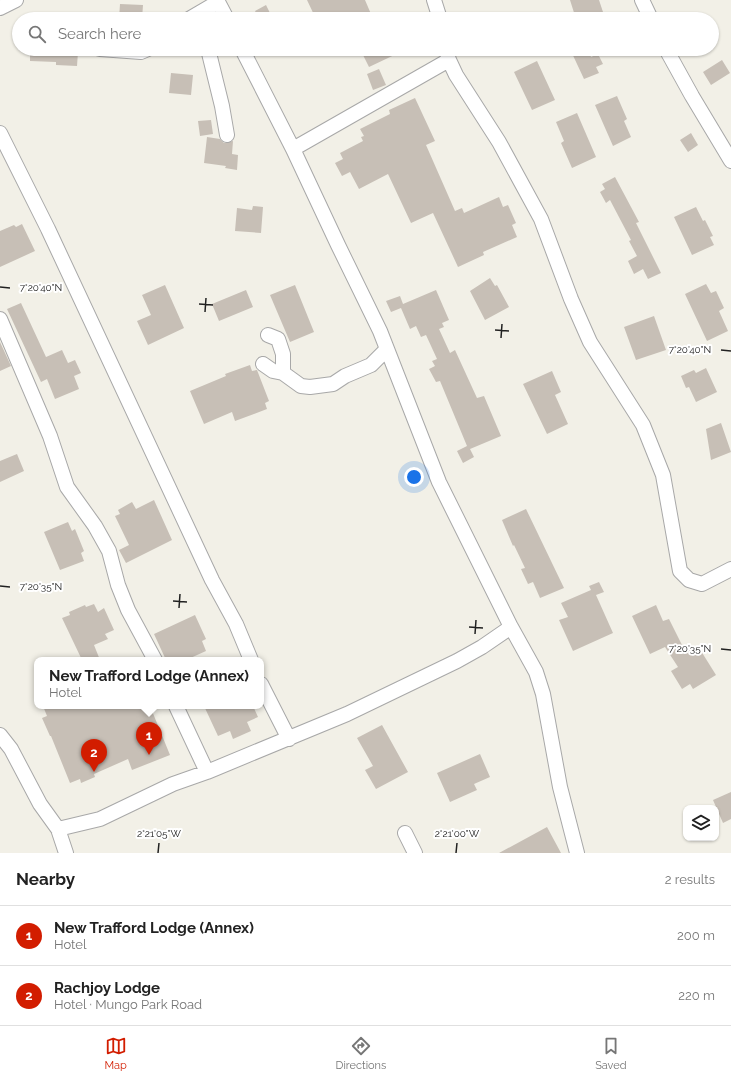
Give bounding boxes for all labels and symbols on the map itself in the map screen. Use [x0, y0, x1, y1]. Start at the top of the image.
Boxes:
text: 7°20'40"N [20, 282, 62, 293]
text: 7°20'40"N [669, 344, 711, 355]
your location [404, 467, 424, 487]
text: 7°20'35"N [20, 581, 62, 592]
text: 7°20'35"N [669, 643, 711, 654]
pin: 1 [136, 722, 162, 755]
pin: 2 [81, 739, 107, 772]
text: 2°21'05"W [137, 828, 181, 839]
text: 2°21'00"W [435, 828, 480, 839]

